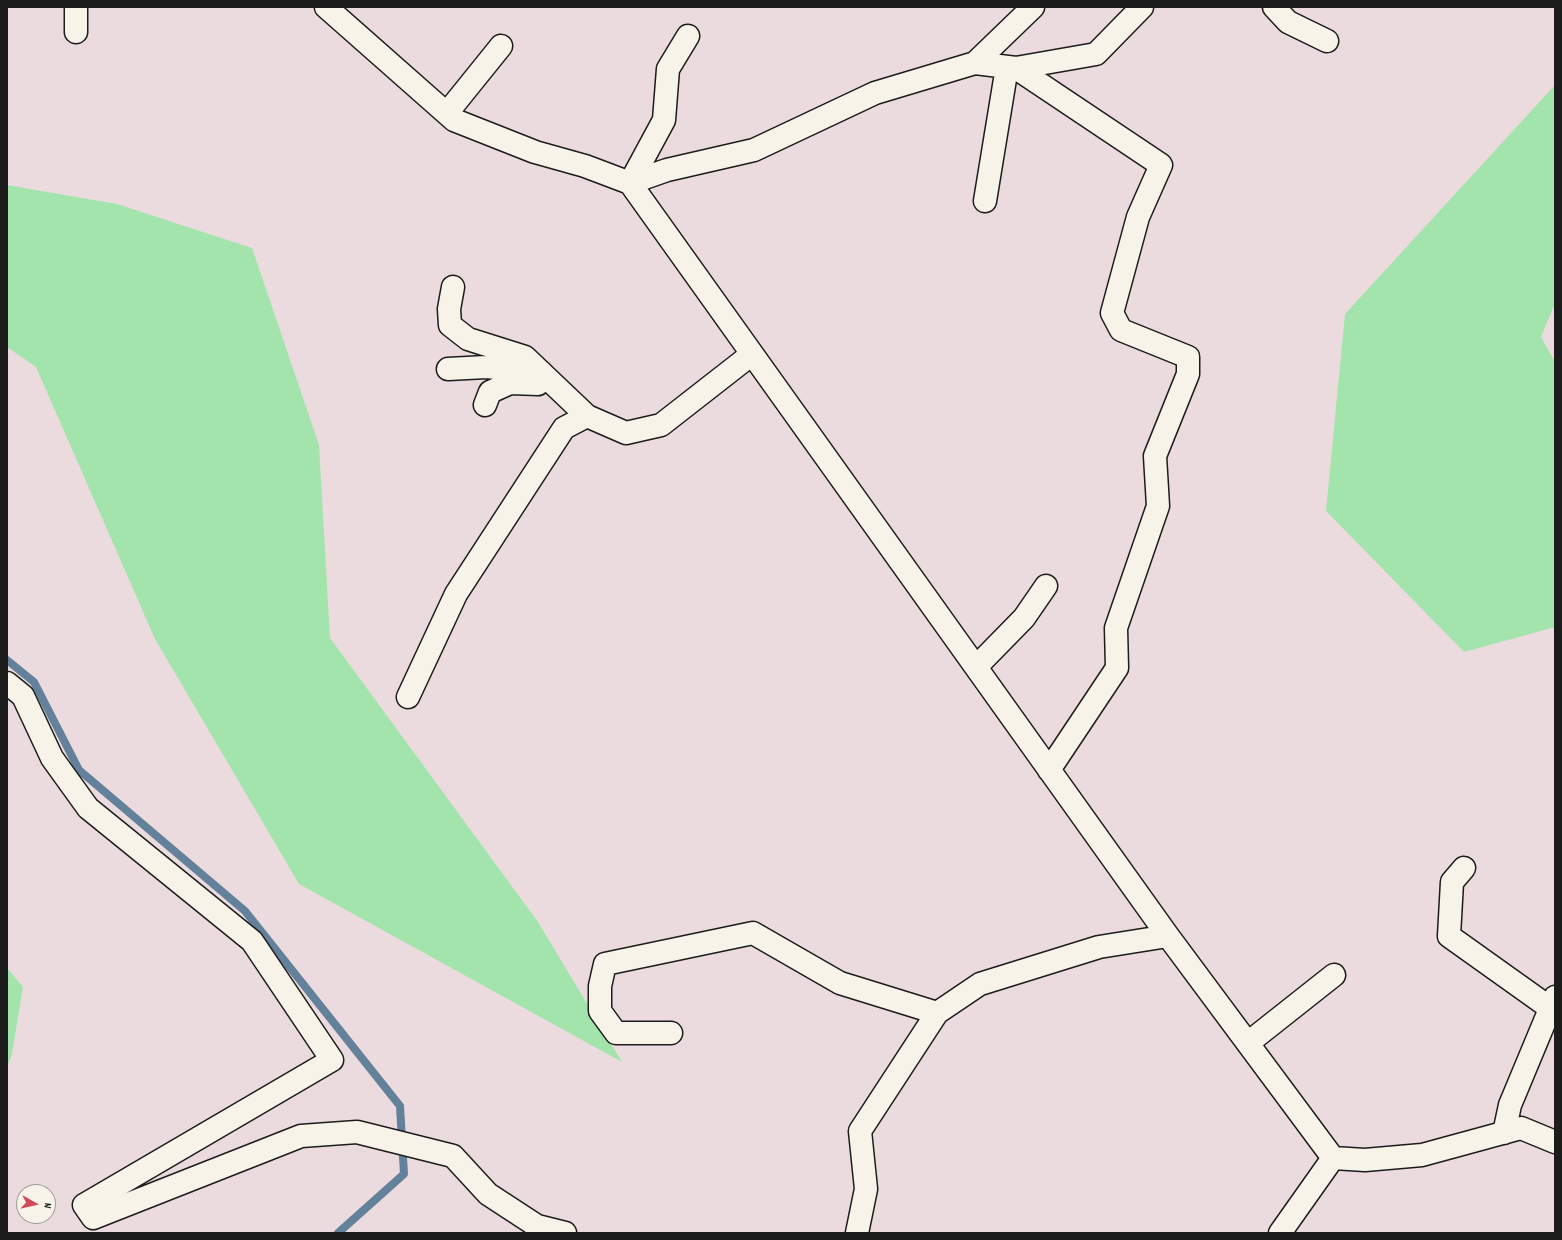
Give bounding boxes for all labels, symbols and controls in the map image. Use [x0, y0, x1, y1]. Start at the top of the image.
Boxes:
north arrow [16, 1184, 56, 1224]
text: N [39, 1202, 55, 1209]

